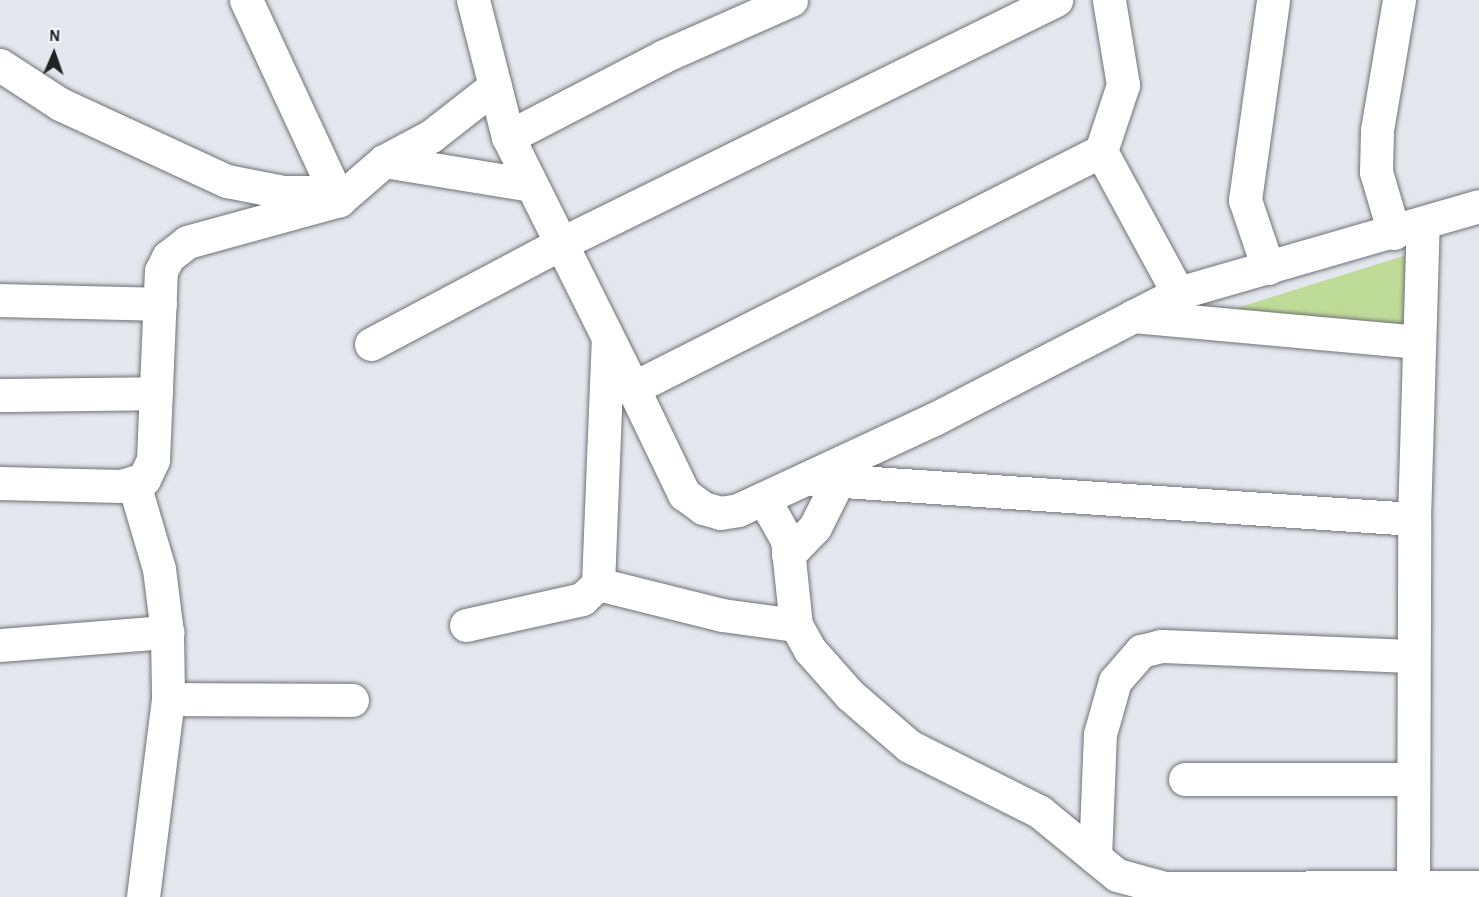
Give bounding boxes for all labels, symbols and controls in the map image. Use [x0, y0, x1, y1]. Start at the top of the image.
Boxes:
north arrow [24, 24, 84, 84]
text: N [49, 28, 60, 44]

